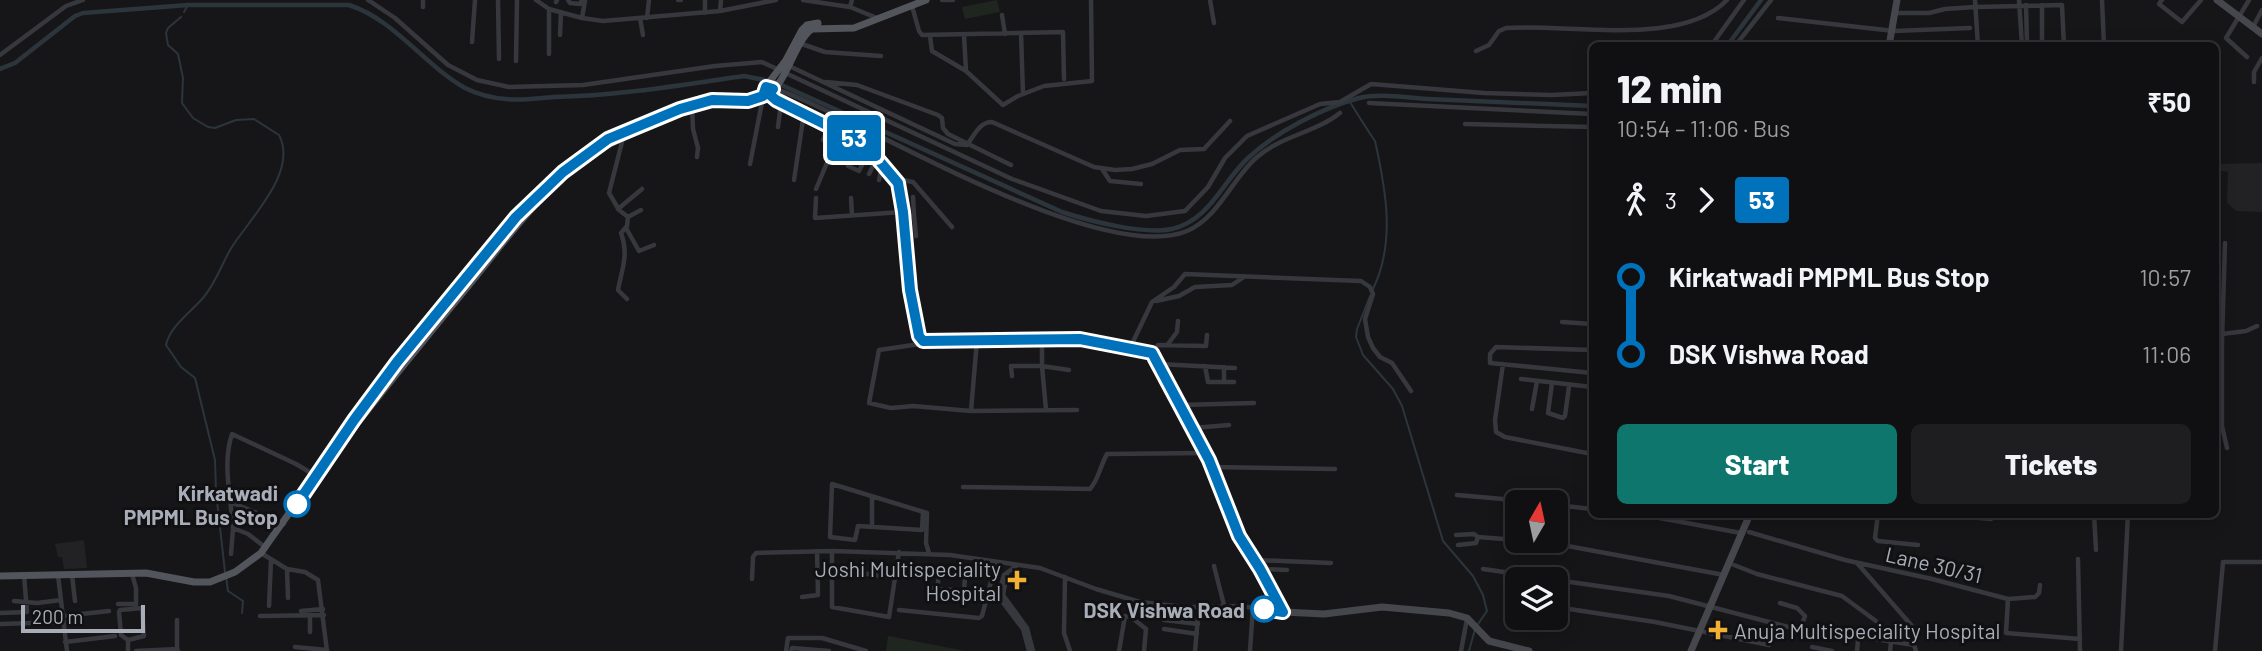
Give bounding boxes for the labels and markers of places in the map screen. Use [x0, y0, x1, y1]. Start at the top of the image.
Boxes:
place label: Kirkatwadi PMPML Bus Stop [124, 480, 278, 529]
marker: Kirkatwadi PMPML Bus Stop [284, 491, 310, 517]
place label: Joshi Multispeciality Hospital [815, 556, 1001, 605]
marker: Joshi Multispeciality Hospital [1007, 570, 1027, 590]
marker: DSK Vishwa Road [1251, 596, 1277, 622]
place label: DSK Vishwa Road [1084, 597, 1245, 622]
place label: Anuja Multispeciality Hospital [1734, 618, 2000, 643]
marker: Anuja Multispeciality Hospital [1708, 620, 1728, 640]

